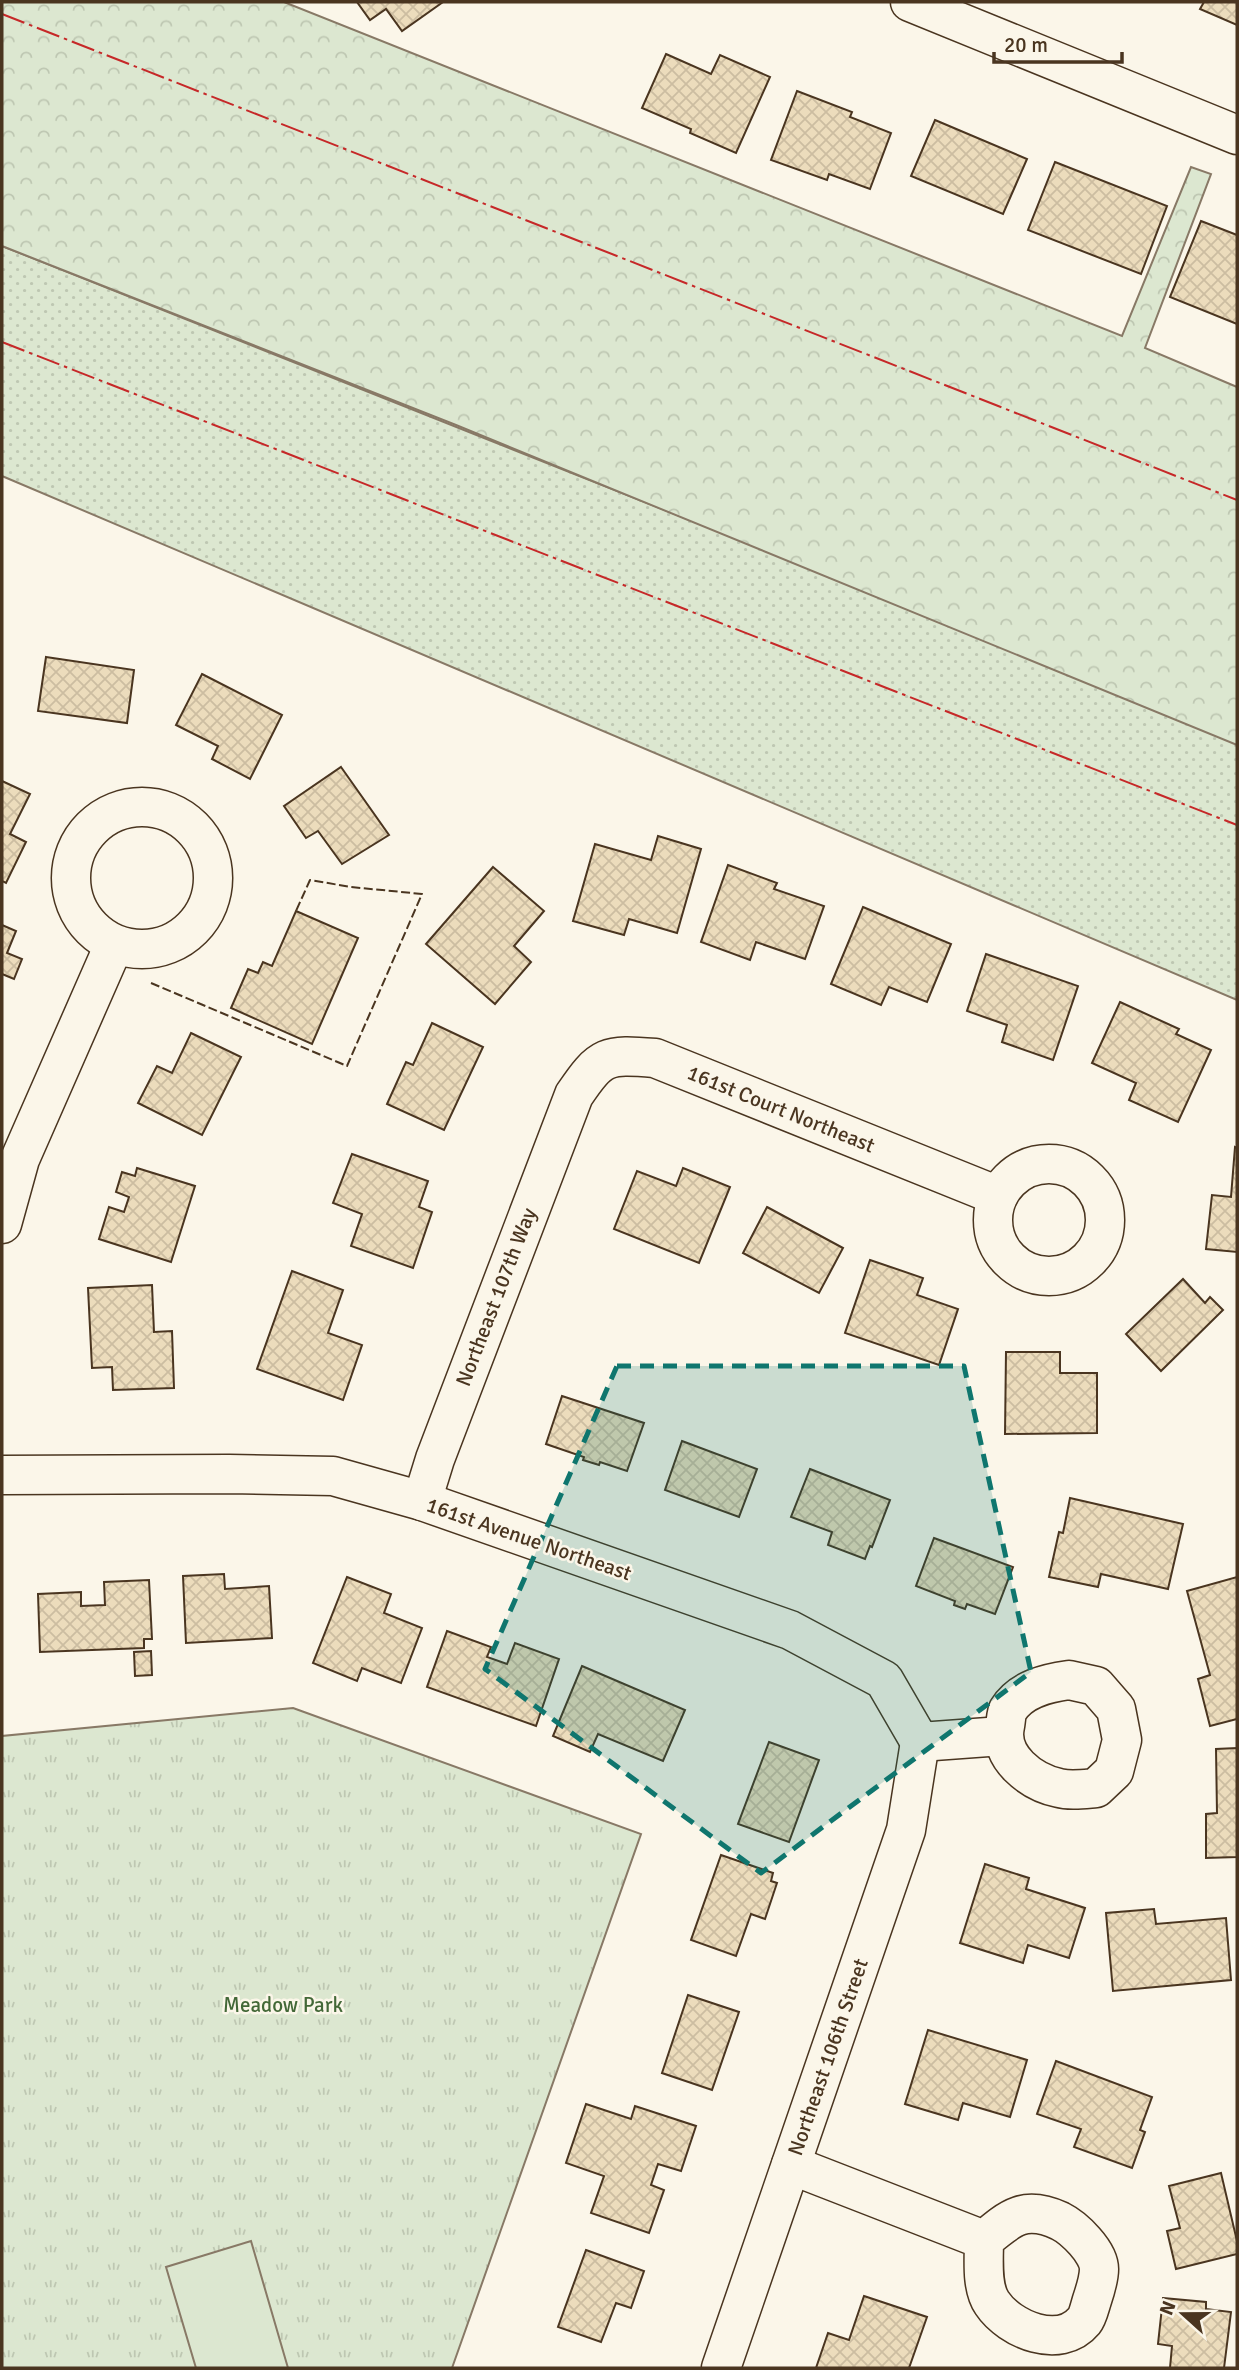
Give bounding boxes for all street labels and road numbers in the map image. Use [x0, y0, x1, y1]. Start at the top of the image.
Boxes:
street label: 161st Court Northeast [683, 1059, 879, 1159]
street label: Northeast 107th Way [450, 1204, 542, 1390]
street label: 161st Avenue Northeast [423, 1492, 635, 1586]
street label: Northeast 106th Street [782, 1955, 874, 2159]

